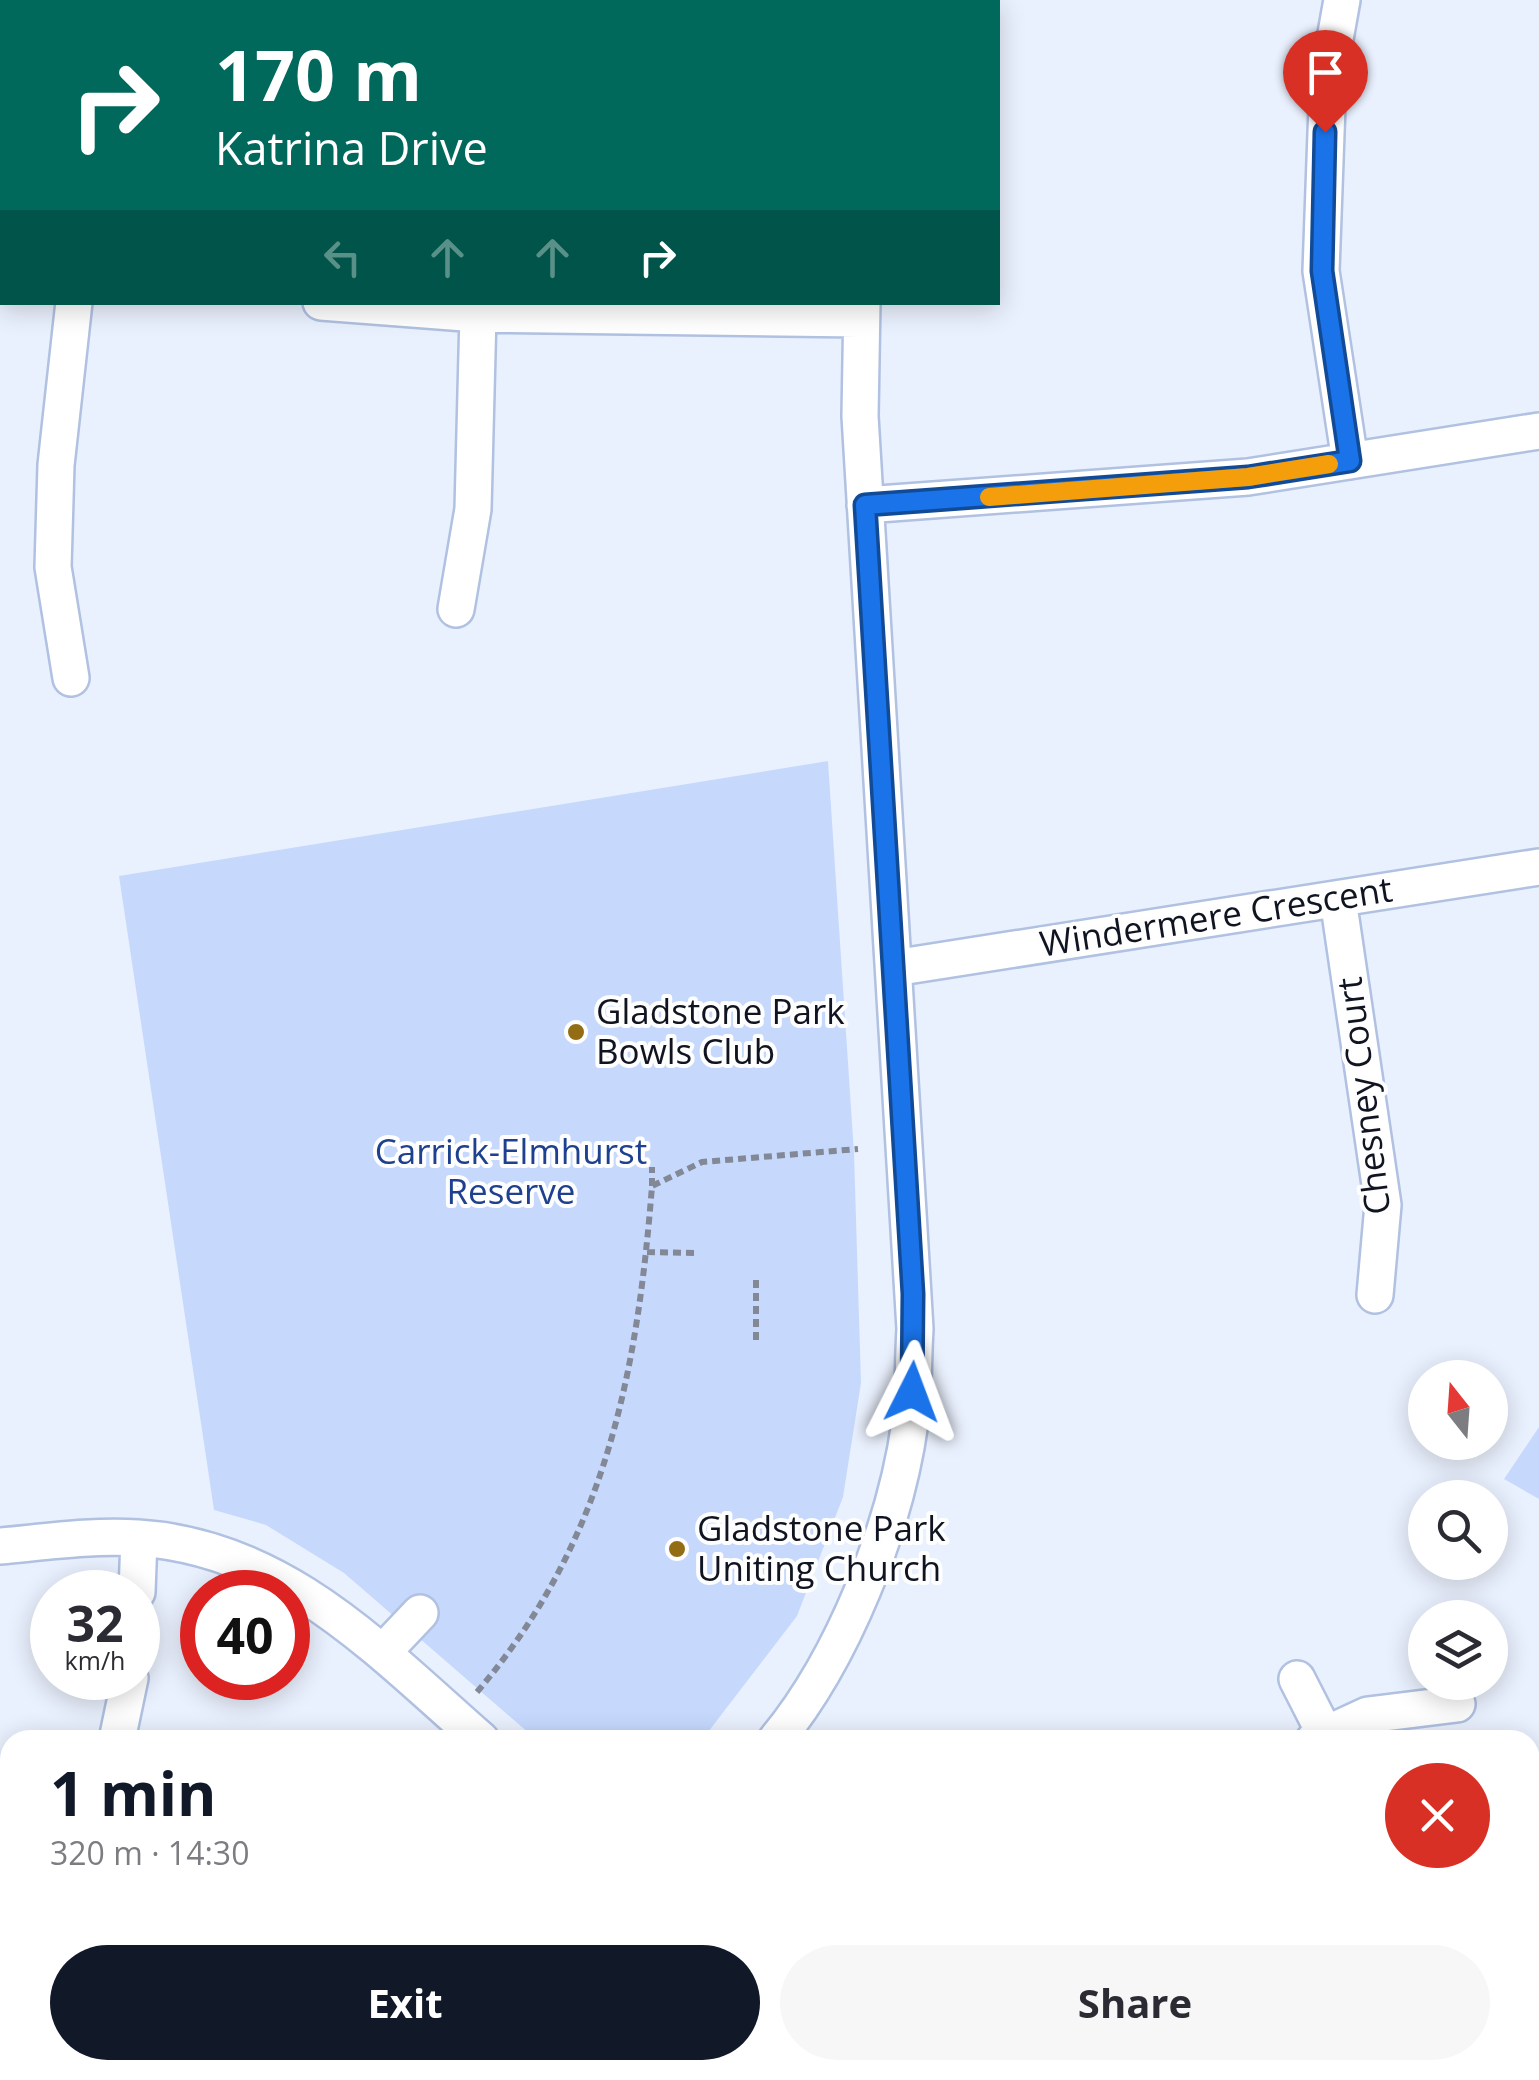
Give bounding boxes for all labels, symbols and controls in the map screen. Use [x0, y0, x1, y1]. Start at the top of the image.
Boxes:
text: 170 m [215, 26, 422, 122]
pin [1283, 30, 1368, 133]
icon: right [50, 40, 180, 170]
icon: arrive [1298, 45, 1353, 100]
text: Katrina Drive [215, 117, 488, 178]
icon: left [315, 230, 370, 285]
icon: ahead [420, 230, 475, 285]
icon: ahead [525, 230, 580, 285]
icon: right [630, 230, 685, 285]
street label: Windermere Crescent [1036, 864, 1395, 967]
street label: Chesney Court [1325, 975, 1400, 1218]
place label: Gladstone Park Bowls Club [596, 987, 845, 1074]
marker: Gladstone Park Bowls Club [565, 1021, 587, 1043]
park label: Carrick-Elmhurst Reserve [375, 1127, 647, 1214]
position arrow [860, 1340, 964, 1444]
north arrow [1408, 1360, 1508, 1460]
map controls [1408, 1360, 1508, 1700]
button: search [1408, 1480, 1508, 1580]
place label: Gladstone Park Uniting Church [697, 1504, 946, 1591]
marker: Gladstone Park Uniting Church [666, 1538, 688, 1560]
speed limit sign: 40 [180, 1570, 310, 1700]
text: 32 [66, 1589, 124, 1657]
button: layers [1408, 1600, 1508, 1700]
text: km/h [65, 1643, 125, 1677]
text: 1 min [50, 1752, 217, 1834]
button: close [1385, 1763, 1490, 1868]
text: 320 m · 14:30 [50, 1831, 249, 1874]
button: Exit [50, 1945, 760, 2060]
button: Share [780, 1945, 1490, 2060]

